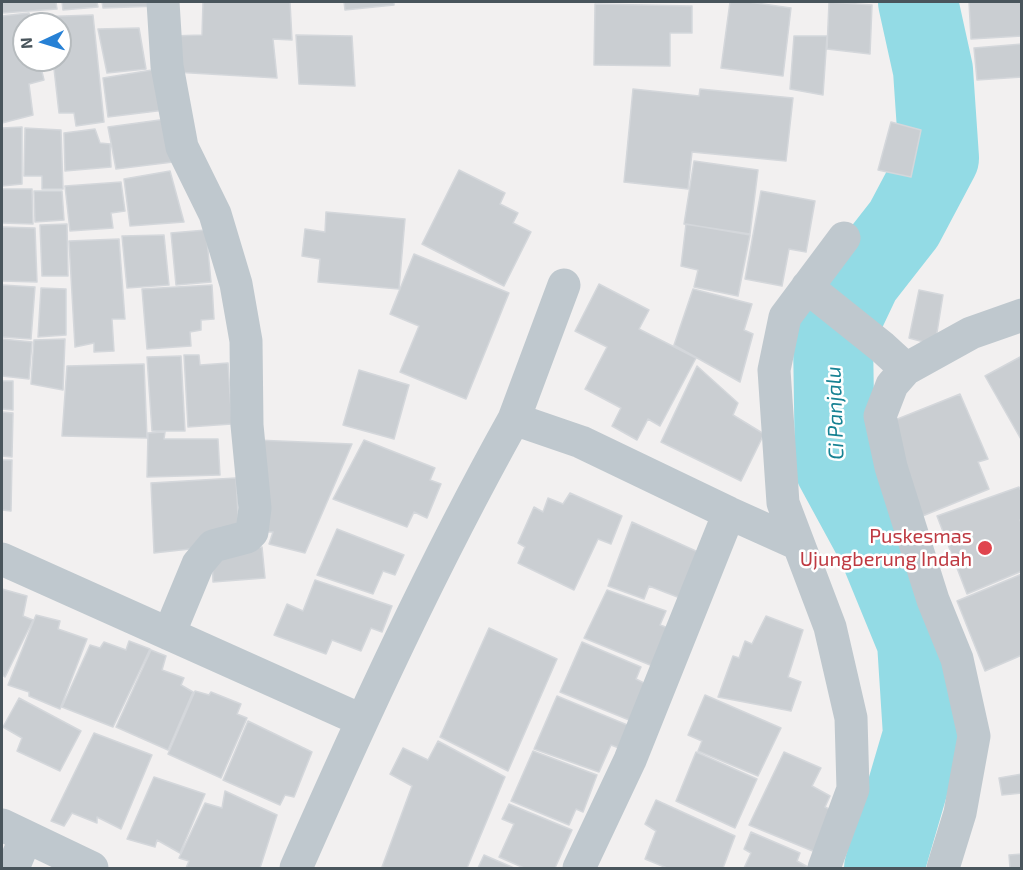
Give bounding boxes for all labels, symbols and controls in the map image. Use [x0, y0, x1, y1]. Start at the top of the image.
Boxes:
north arrow [12, 12, 72, 72]
text: N [16, 37, 35, 50]
water label: Ci Panjalu [821, 366, 849, 460]
place label: Puskesmas Ujungberung Indah [800, 524, 972, 571]
marker: Puskesmas Ujungberung Indah [976, 539, 994, 557]

